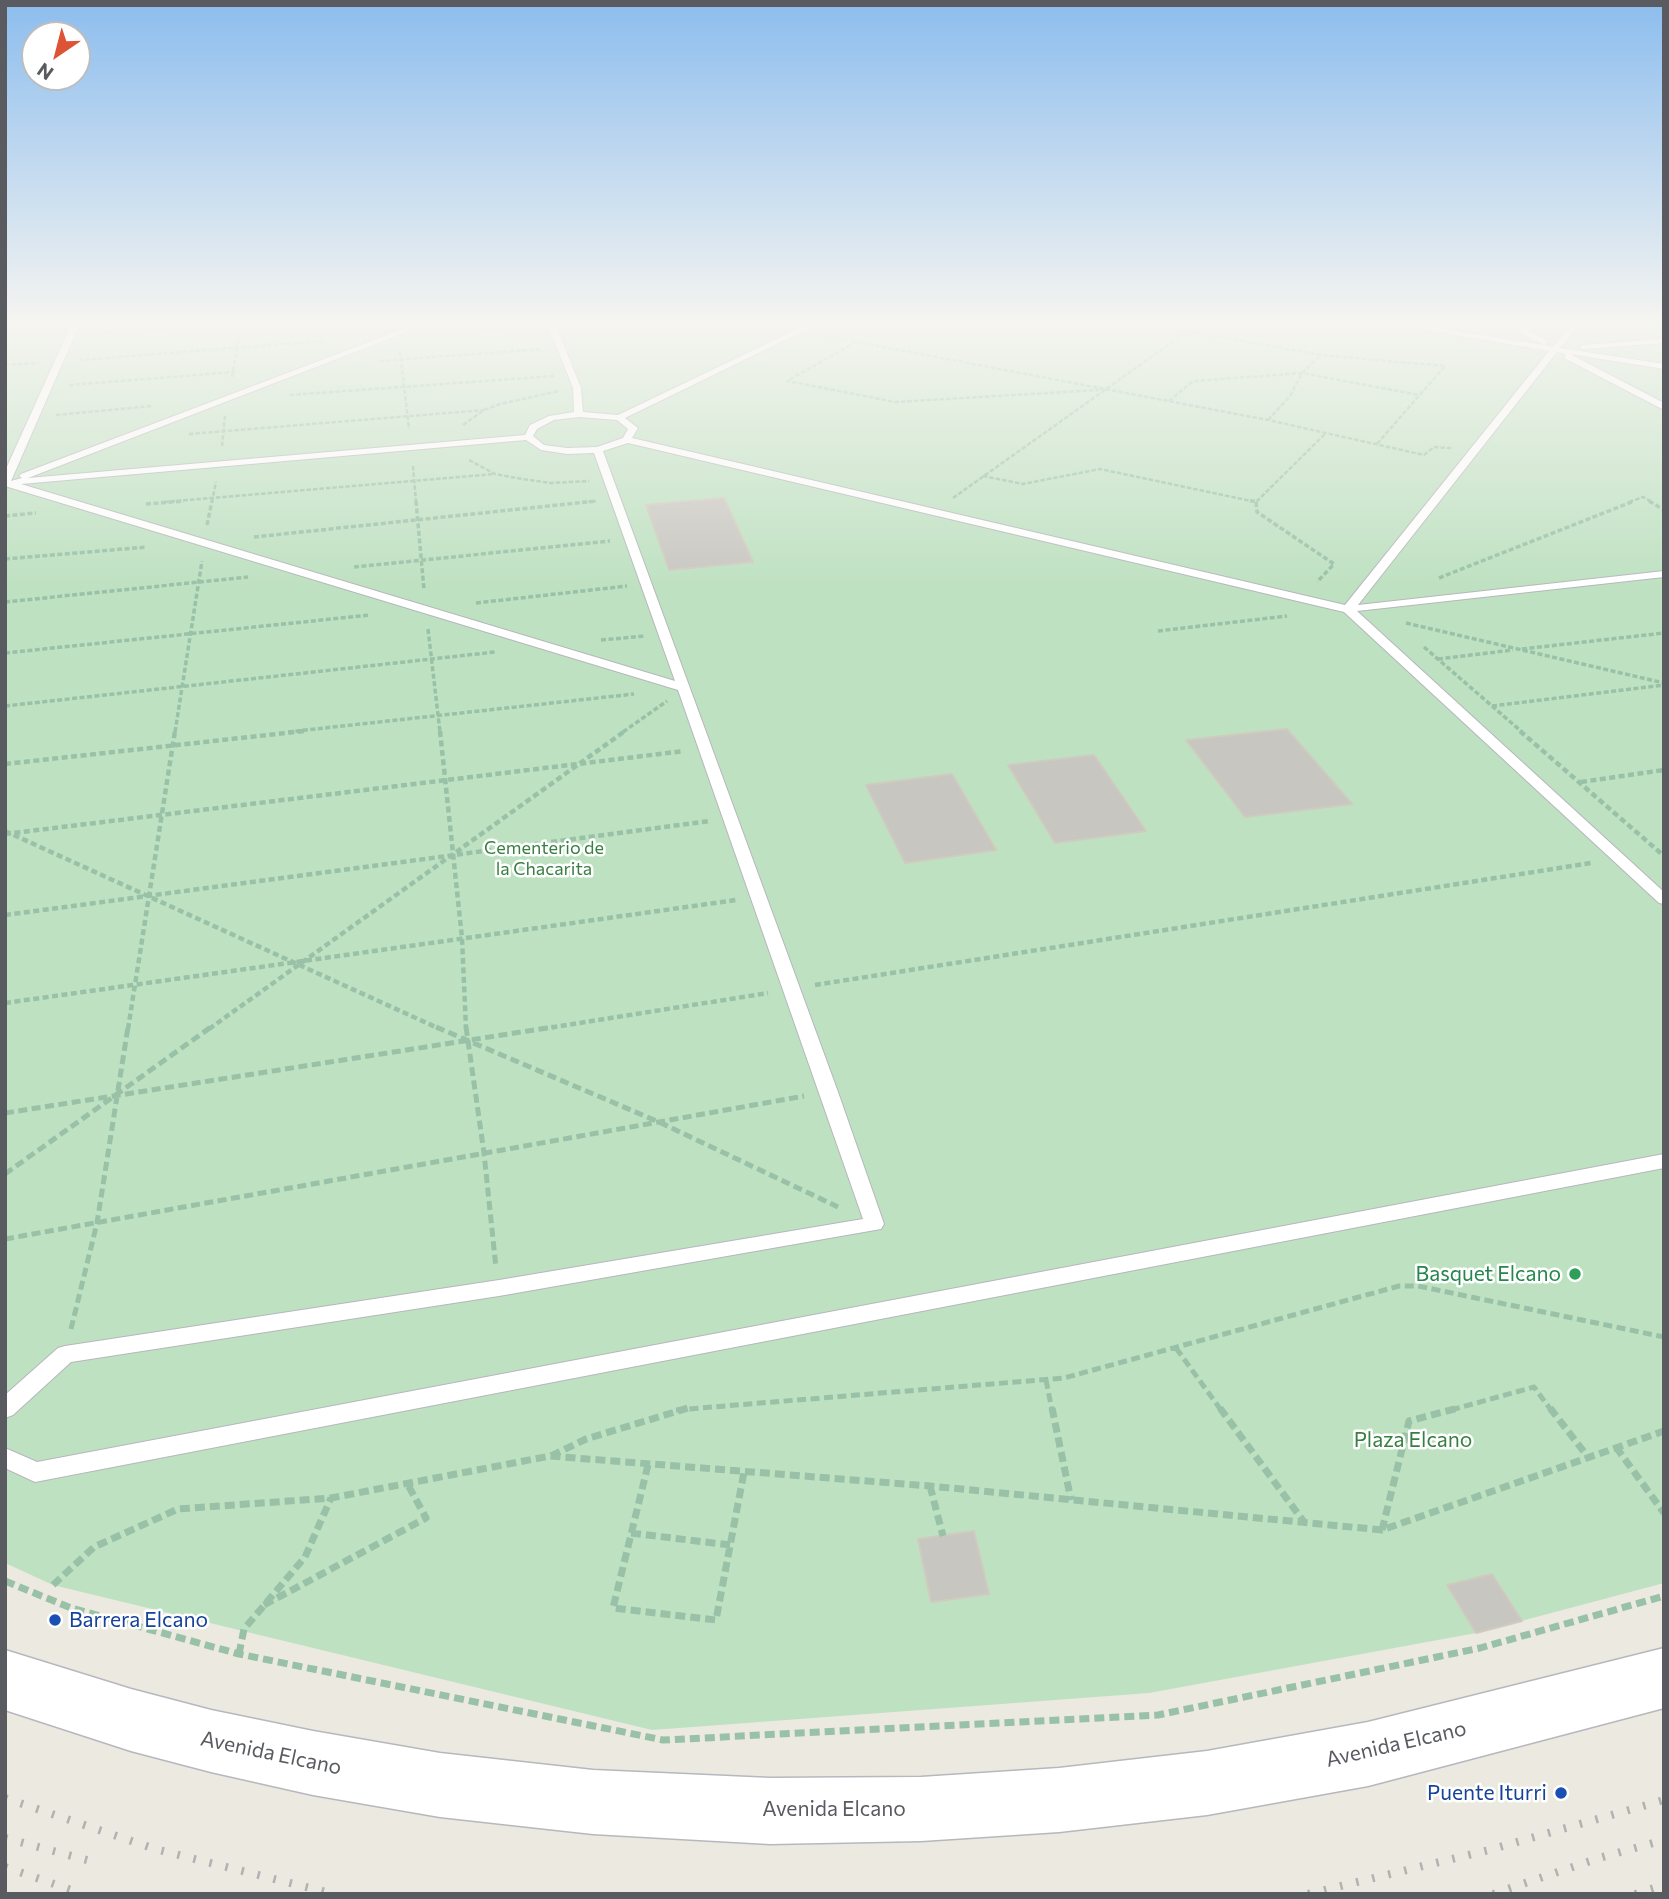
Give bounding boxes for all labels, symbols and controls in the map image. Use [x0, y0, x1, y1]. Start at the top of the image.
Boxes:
north arrow [21, 21, 91, 91]
text: N [32, 58, 57, 85]
park label: Cementerio de la Chacarita [484, 837, 604, 880]
place label: Basquet Elcano [1416, 1261, 1561, 1287]
marker: Basquet Elcano [1567, 1266, 1583, 1282]
park label: Plaza Elcano [1354, 1427, 1472, 1453]
place label: Barrera Elcano [69, 1607, 208, 1633]
marker: Barrera Elcano [47, 1612, 63, 1628]
street label: Avenida Elcano [1323, 1716, 1469, 1772]
street label: Avenida Elcano [198, 1726, 344, 1780]
place label: Puente Iturri [1427, 1780, 1547, 1806]
marker: Puente Iturri [1553, 1785, 1569, 1801]
street label: Avenida Elcano [762, 1796, 906, 1822]

